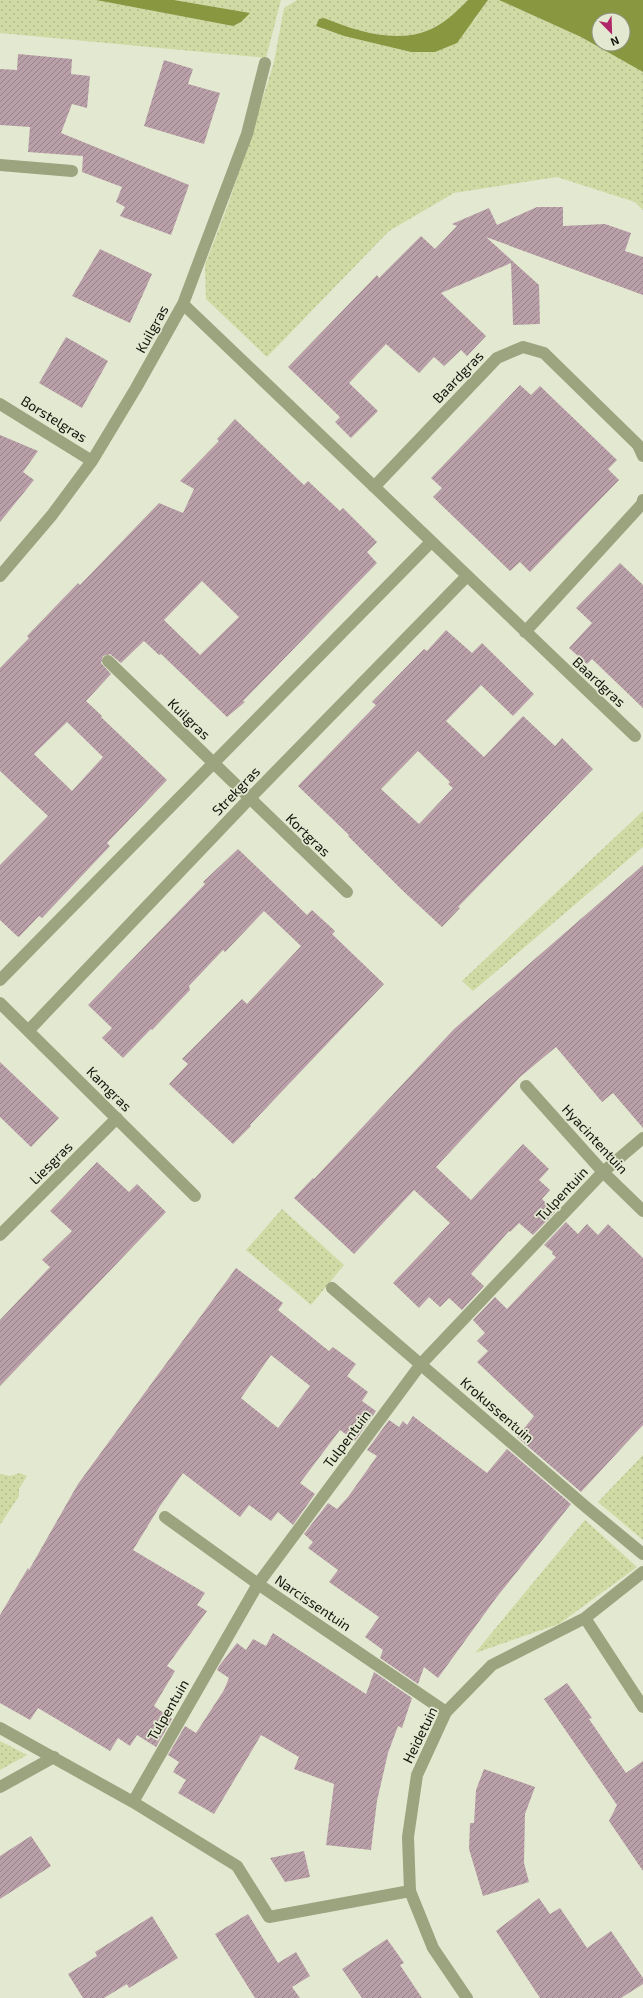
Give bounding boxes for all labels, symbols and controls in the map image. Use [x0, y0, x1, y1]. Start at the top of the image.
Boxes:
north arrow [591, 12, 631, 52]
text: N [609, 34, 621, 49]
street label: Kuilgras [132, 302, 172, 356]
street label: Baardgras [429, 347, 487, 406]
street label: Borstelgras [18, 392, 90, 446]
street label: Baardgras [569, 653, 629, 710]
street label: Kuilgras [165, 694, 214, 743]
street label: Strekgras [208, 763, 263, 819]
street label: Kortgras [283, 809, 334, 860]
street label: Kamgras [83, 1063, 135, 1115]
street label: Hyacintentuin [559, 1100, 632, 1177]
street label: Liesgras [26, 1138, 76, 1188]
street label: Tulpentuin [532, 1163, 591, 1224]
street label: Krokussentuin [457, 1373, 537, 1446]
street label: Tulpentuin [319, 1407, 374, 1471]
street label: Narcissentuin [272, 1571, 355, 1634]
street label: Tulpentuin [143, 1676, 192, 1743]
street label: Heidetuin [399, 1704, 441, 1766]

